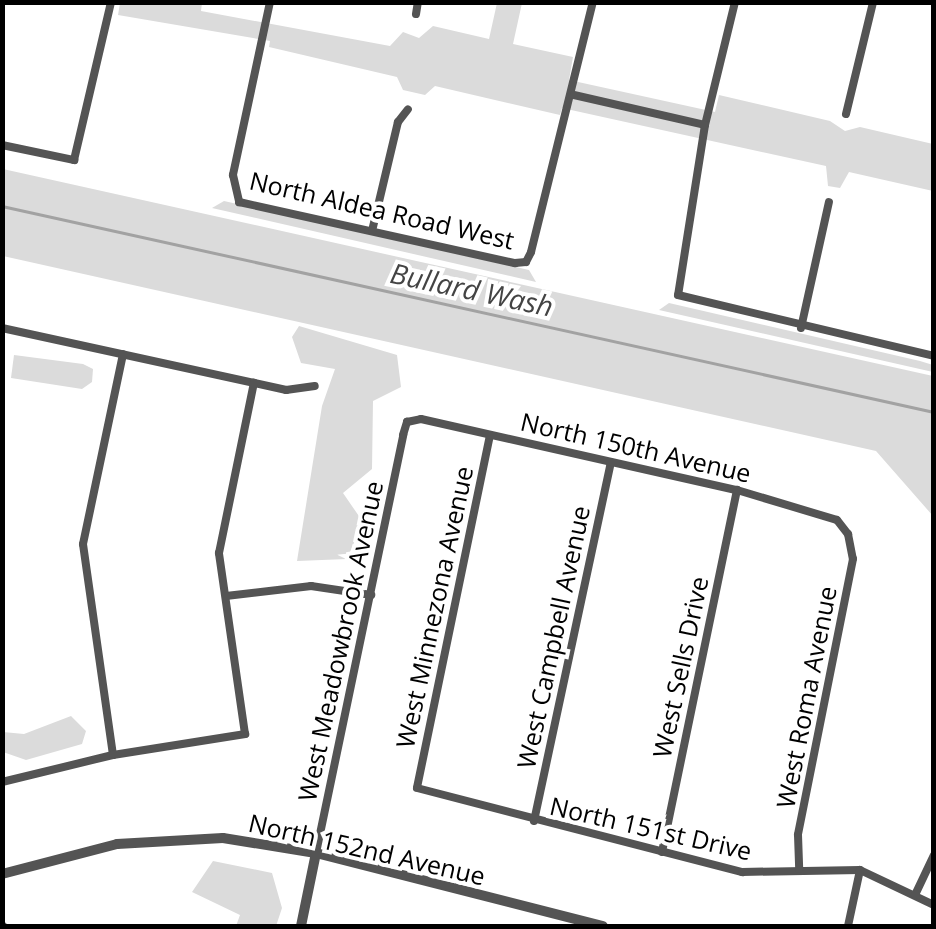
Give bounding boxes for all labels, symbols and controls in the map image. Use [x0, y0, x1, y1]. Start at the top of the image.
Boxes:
street label: North Aldea Road West [247, 165, 517, 255]
water label: Bullard Wash [388, 255, 556, 323]
street label: North 150th Avenue [518, 406, 754, 488]
street label: West Minnezona Avenue [389, 463, 479, 751]
street label: West Meadowbrook Avenue [291, 478, 389, 804]
street label: West Campbell Avenue [510, 503, 596, 771]
street label: West Sells Drive [646, 574, 714, 760]
street label: West Roma Avenue [770, 583, 842, 811]
street label: North 151st Drive [547, 790, 755, 866]
street label: North 152nd Avenue [246, 807, 488, 891]

